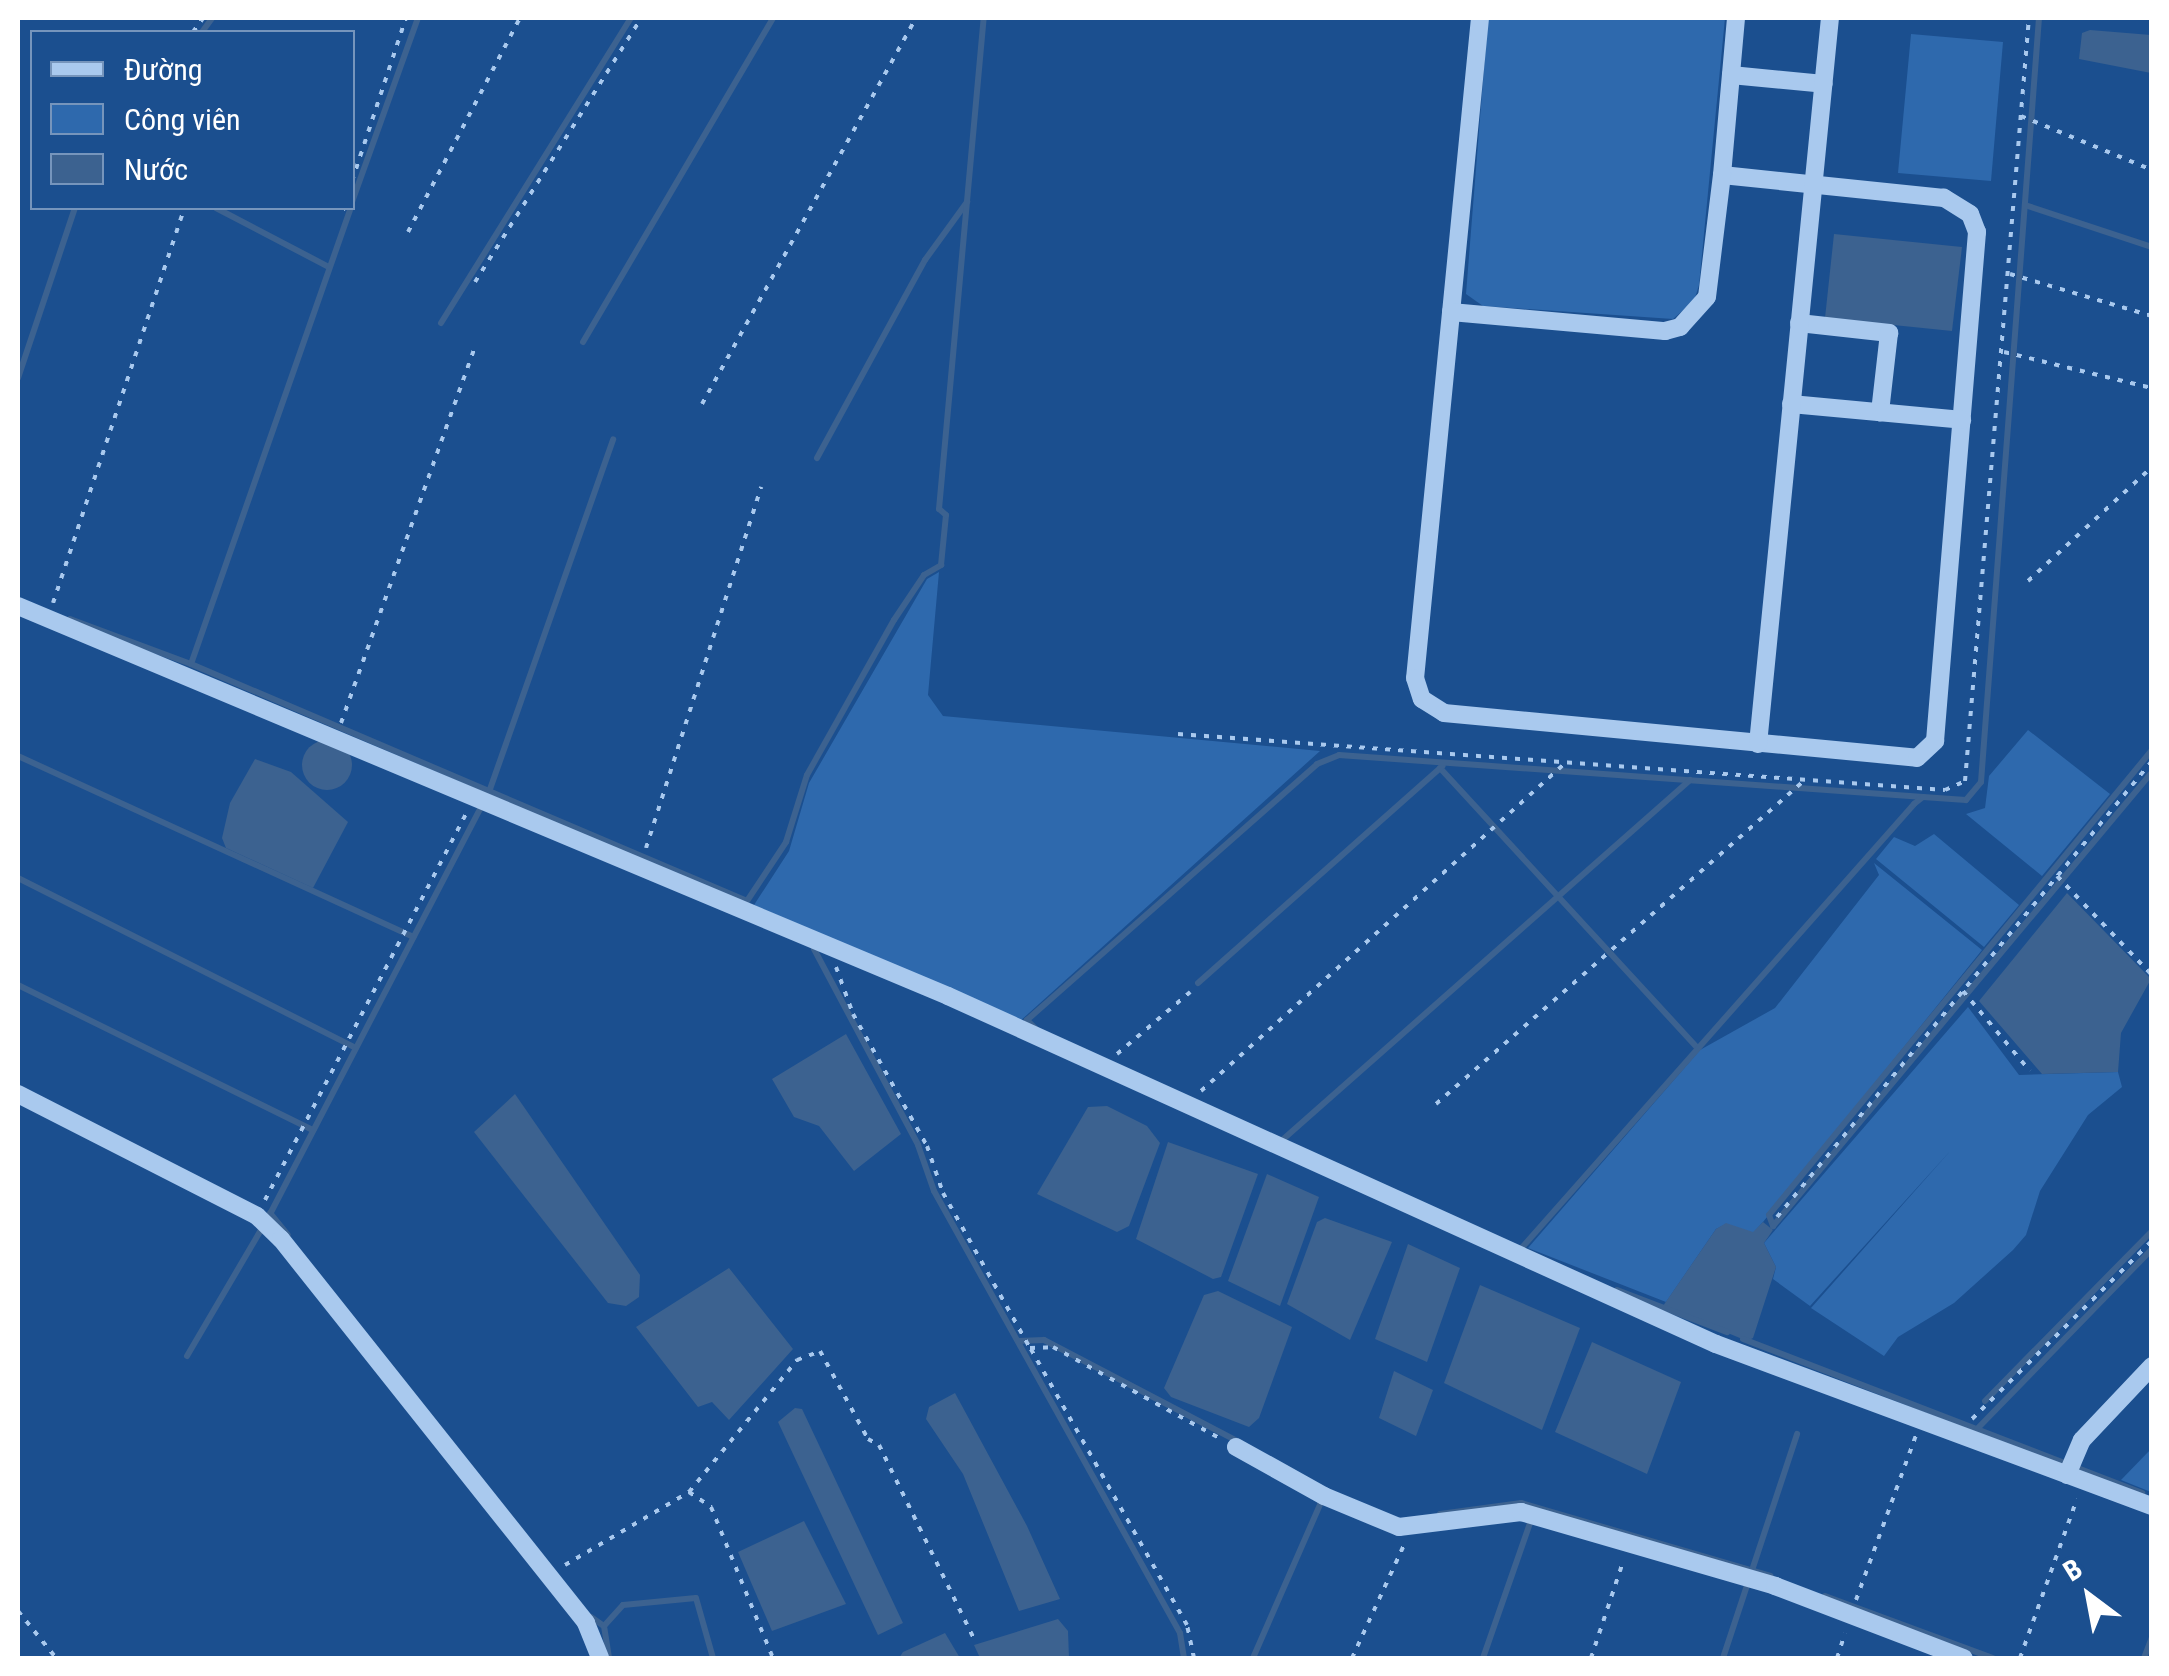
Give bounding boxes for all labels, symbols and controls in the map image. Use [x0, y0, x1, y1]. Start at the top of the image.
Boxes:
legend [30, 30, 355, 210]
text: Đường [124, 52, 203, 87]
text: Công viên [124, 102, 241, 137]
text: Nước [124, 152, 188, 187]
north arrow [2039, 1546, 2139, 1646]
text: B [2057, 1552, 2088, 1588]

